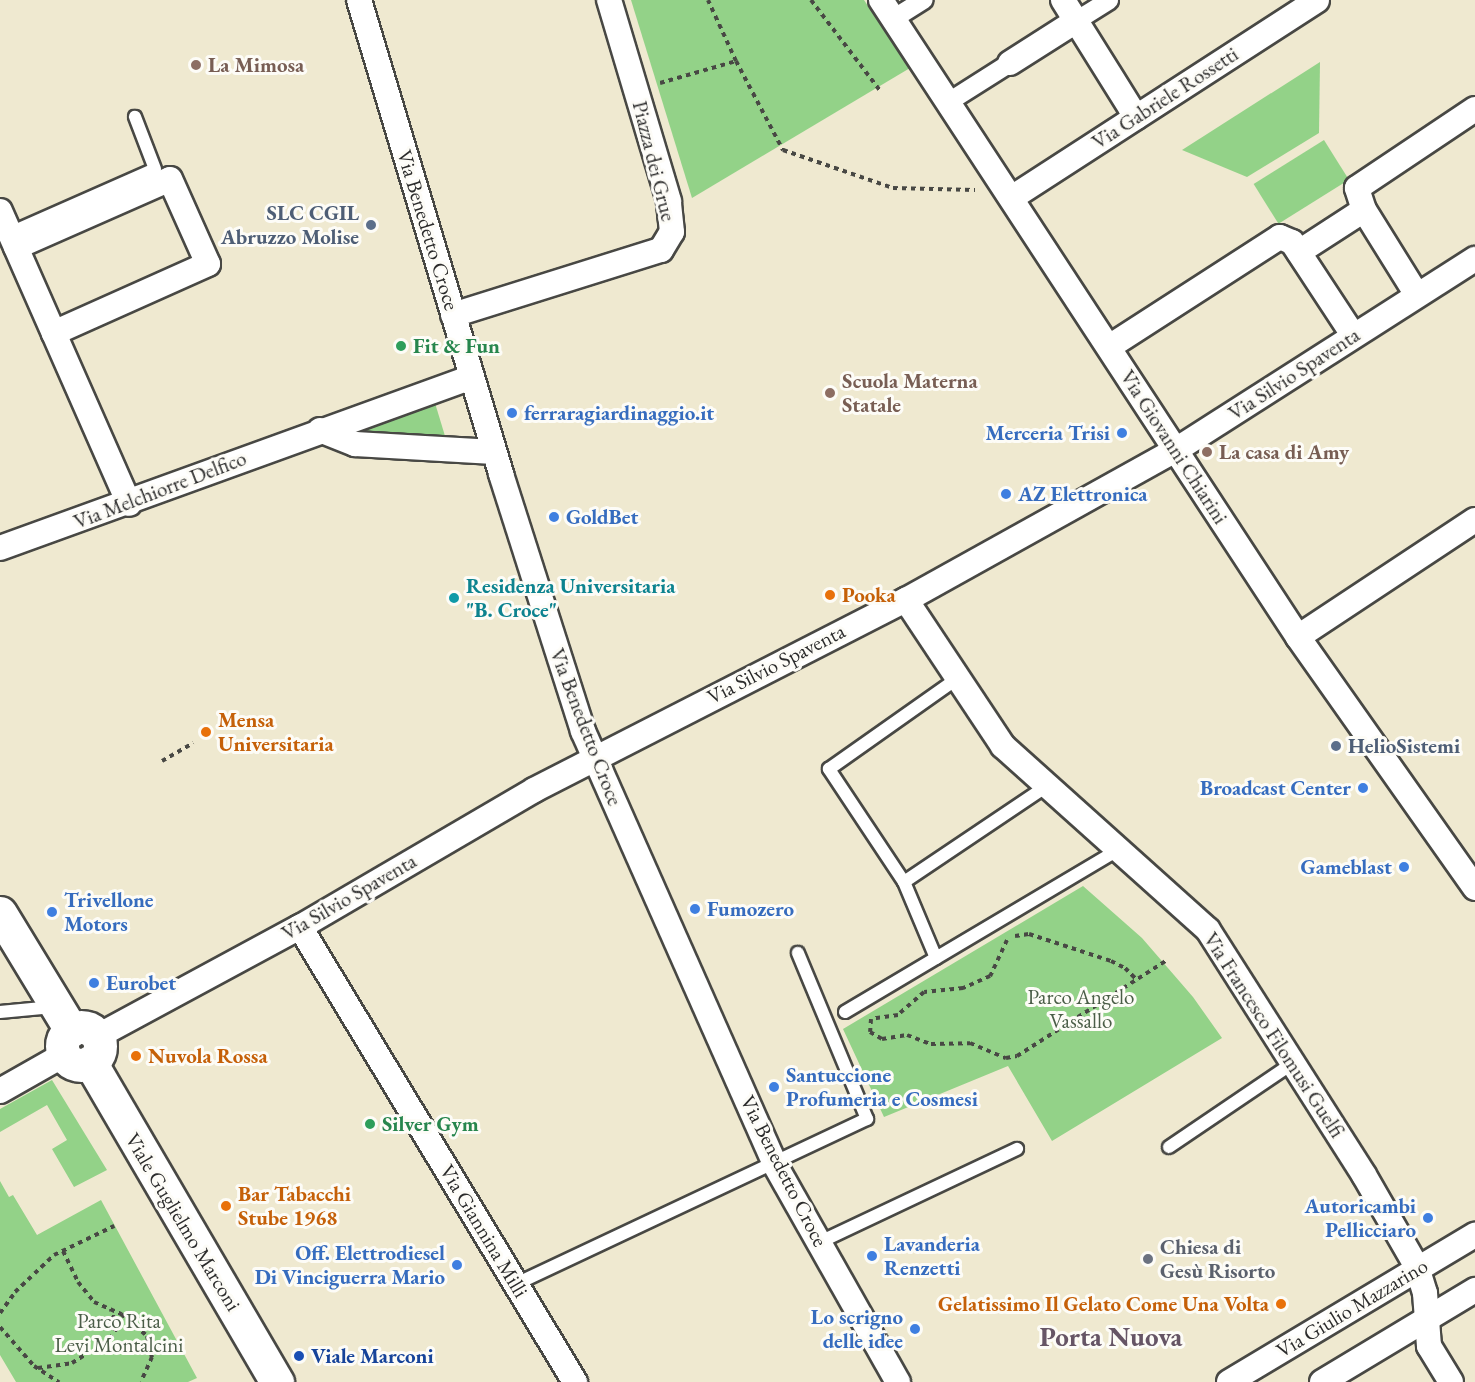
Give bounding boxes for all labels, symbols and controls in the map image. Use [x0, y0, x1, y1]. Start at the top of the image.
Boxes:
street label: Via Gabriele Rossetti [1087, 41, 1243, 155]
place label: La Mimosa [208, 52, 304, 78]
marker: La Mimosa [189, 58, 203, 72]
street label: Piazza dei Grue [627, 98, 681, 224]
street label: Via Benedetto Croce [392, 147, 464, 313]
place label: SLC CGIL Abruzzo Molise [221, 200, 359, 250]
marker: SLC CGIL Abruzzo Molise [364, 218, 378, 232]
street label: Via Silvio Spaventa [1224, 322, 1364, 426]
place label: Fit & Fun [413, 333, 500, 359]
marker: Fit & Fun [394, 339, 408, 353]
street label: Via Giovanni Chiarini [1115, 365, 1233, 529]
place label: Scuola Materna Statale [842, 368, 978, 418]
marker: Scuola Materna Statale [823, 386, 837, 400]
place label: ferraragiardinaggio.it [524, 400, 714, 426]
marker: ferraragiardinaggio.it [505, 406, 519, 420]
place label: Merceria Trisi [986, 420, 1110, 446]
marker: Merceria Trisi [1115, 426, 1129, 440]
place label: La casa di Amy [1219, 439, 1349, 465]
street label: Via Melchiorre Delfico [70, 445, 250, 535]
marker: La casa di Amy [1200, 445, 1214, 459]
place label: AZ Elettronica [1018, 481, 1147, 507]
marker: AZ Elettronica [999, 487, 1013, 501]
place label: GoldBet [566, 504, 638, 530]
marker: GoldBet [547, 510, 561, 524]
place label: Residenza Universitaria "B. Croce" [466, 573, 675, 623]
place label: Pooka [842, 582, 896, 608]
marker: Pooka [823, 588, 837, 602]
marker: Residenza Universitaria "B. Croce" [447, 591, 461, 605]
street label: Via Silvio Spaventa [703, 618, 849, 710]
street label: Via Benedetto Croce [544, 645, 628, 809]
place label: Mensa Universitaria [218, 707, 334, 757]
marker: Mensa Universitaria [199, 725, 213, 739]
place label: HelioSistemi [1348, 733, 1460, 759]
marker: HelioSistemi [1329, 739, 1343, 753]
place label: Broadcast Center [1200, 775, 1351, 801]
marker: Broadcast Center [1356, 781, 1370, 795]
street label: Via Silvio Spaventa [277, 848, 421, 946]
place label: Gameblast [1301, 854, 1392, 880]
marker: Gameblast [1397, 860, 1411, 874]
place label: Trivellone Motors [64, 887, 154, 937]
place label: Fumozero [707, 896, 794, 922]
marker: Fumozero [688, 902, 702, 916]
marker: Trivellone Motors [45, 905, 59, 919]
street label: Via Francesco Filomusi Guelfi [1198, 928, 1350, 1142]
place label: Eurobet [106, 970, 176, 996]
marker: Eurobet [87, 976, 101, 990]
park label: Parco Angelo Vassallo [1027, 984, 1135, 1034]
place label: Nuvola Rossa [148, 1043, 268, 1069]
marker: Nuvola Rossa [129, 1049, 143, 1063]
place label: Santuccione Profumeria e Cosmesi [786, 1062, 978, 1112]
marker: Santuccione Profumeria e Cosmesi [767, 1080, 781, 1094]
street label: Via Benedetto Croce [735, 1091, 833, 1251]
place label: Silver Gym [382, 1111, 479, 1137]
marker: Silver Gym [363, 1117, 377, 1131]
street label: Viale Guglielmo Marconi [120, 1128, 246, 1316]
street label: Via Giannina Milli [434, 1160, 534, 1302]
place label: Bar Tabacchi Stube 1968 [238, 1181, 351, 1231]
place label: Autoricambi Pellicciaro [1304, 1193, 1416, 1243]
marker: Bar Tabacchi Stube 1968 [219, 1199, 233, 1213]
marker: Autoricambi Pellicciaro [1421, 1211, 1435, 1225]
place label: Lavanderia Renzetti [884, 1231, 980, 1281]
place label: Chiesa di Gesù Risorto [1160, 1234, 1275, 1284]
place label: Off. Elettrodiesel Di Vinciguerra Mario [255, 1240, 445, 1290]
marker: Lavanderia Renzetti [865, 1249, 879, 1263]
marker: Chiesa di Gesù Risorto [1141, 1252, 1155, 1266]
street label: Via Giulio Mazzarino [1272, 1253, 1432, 1363]
marker: Off. Elettrodiesel Di Vinciguerra Mario [450, 1258, 464, 1272]
place label: Gelatissimo Il Gelato Come Una Volta [938, 1291, 1269, 1317]
marker: Gelatissimo Il Gelato Come Una Volta [1274, 1297, 1288, 1311]
place label: Lo scrigno delle idee [811, 1304, 903, 1354]
park label: Parco Rita Levi Montalcini [55, 1308, 183, 1358]
district label: Porta Nuova [1040, 1321, 1182, 1353]
marker: Lo scrigno delle idee [908, 1322, 922, 1336]
place label: Viale Marconi [311, 1343, 434, 1369]
marker: Viale Marconi [292, 1349, 306, 1363]

